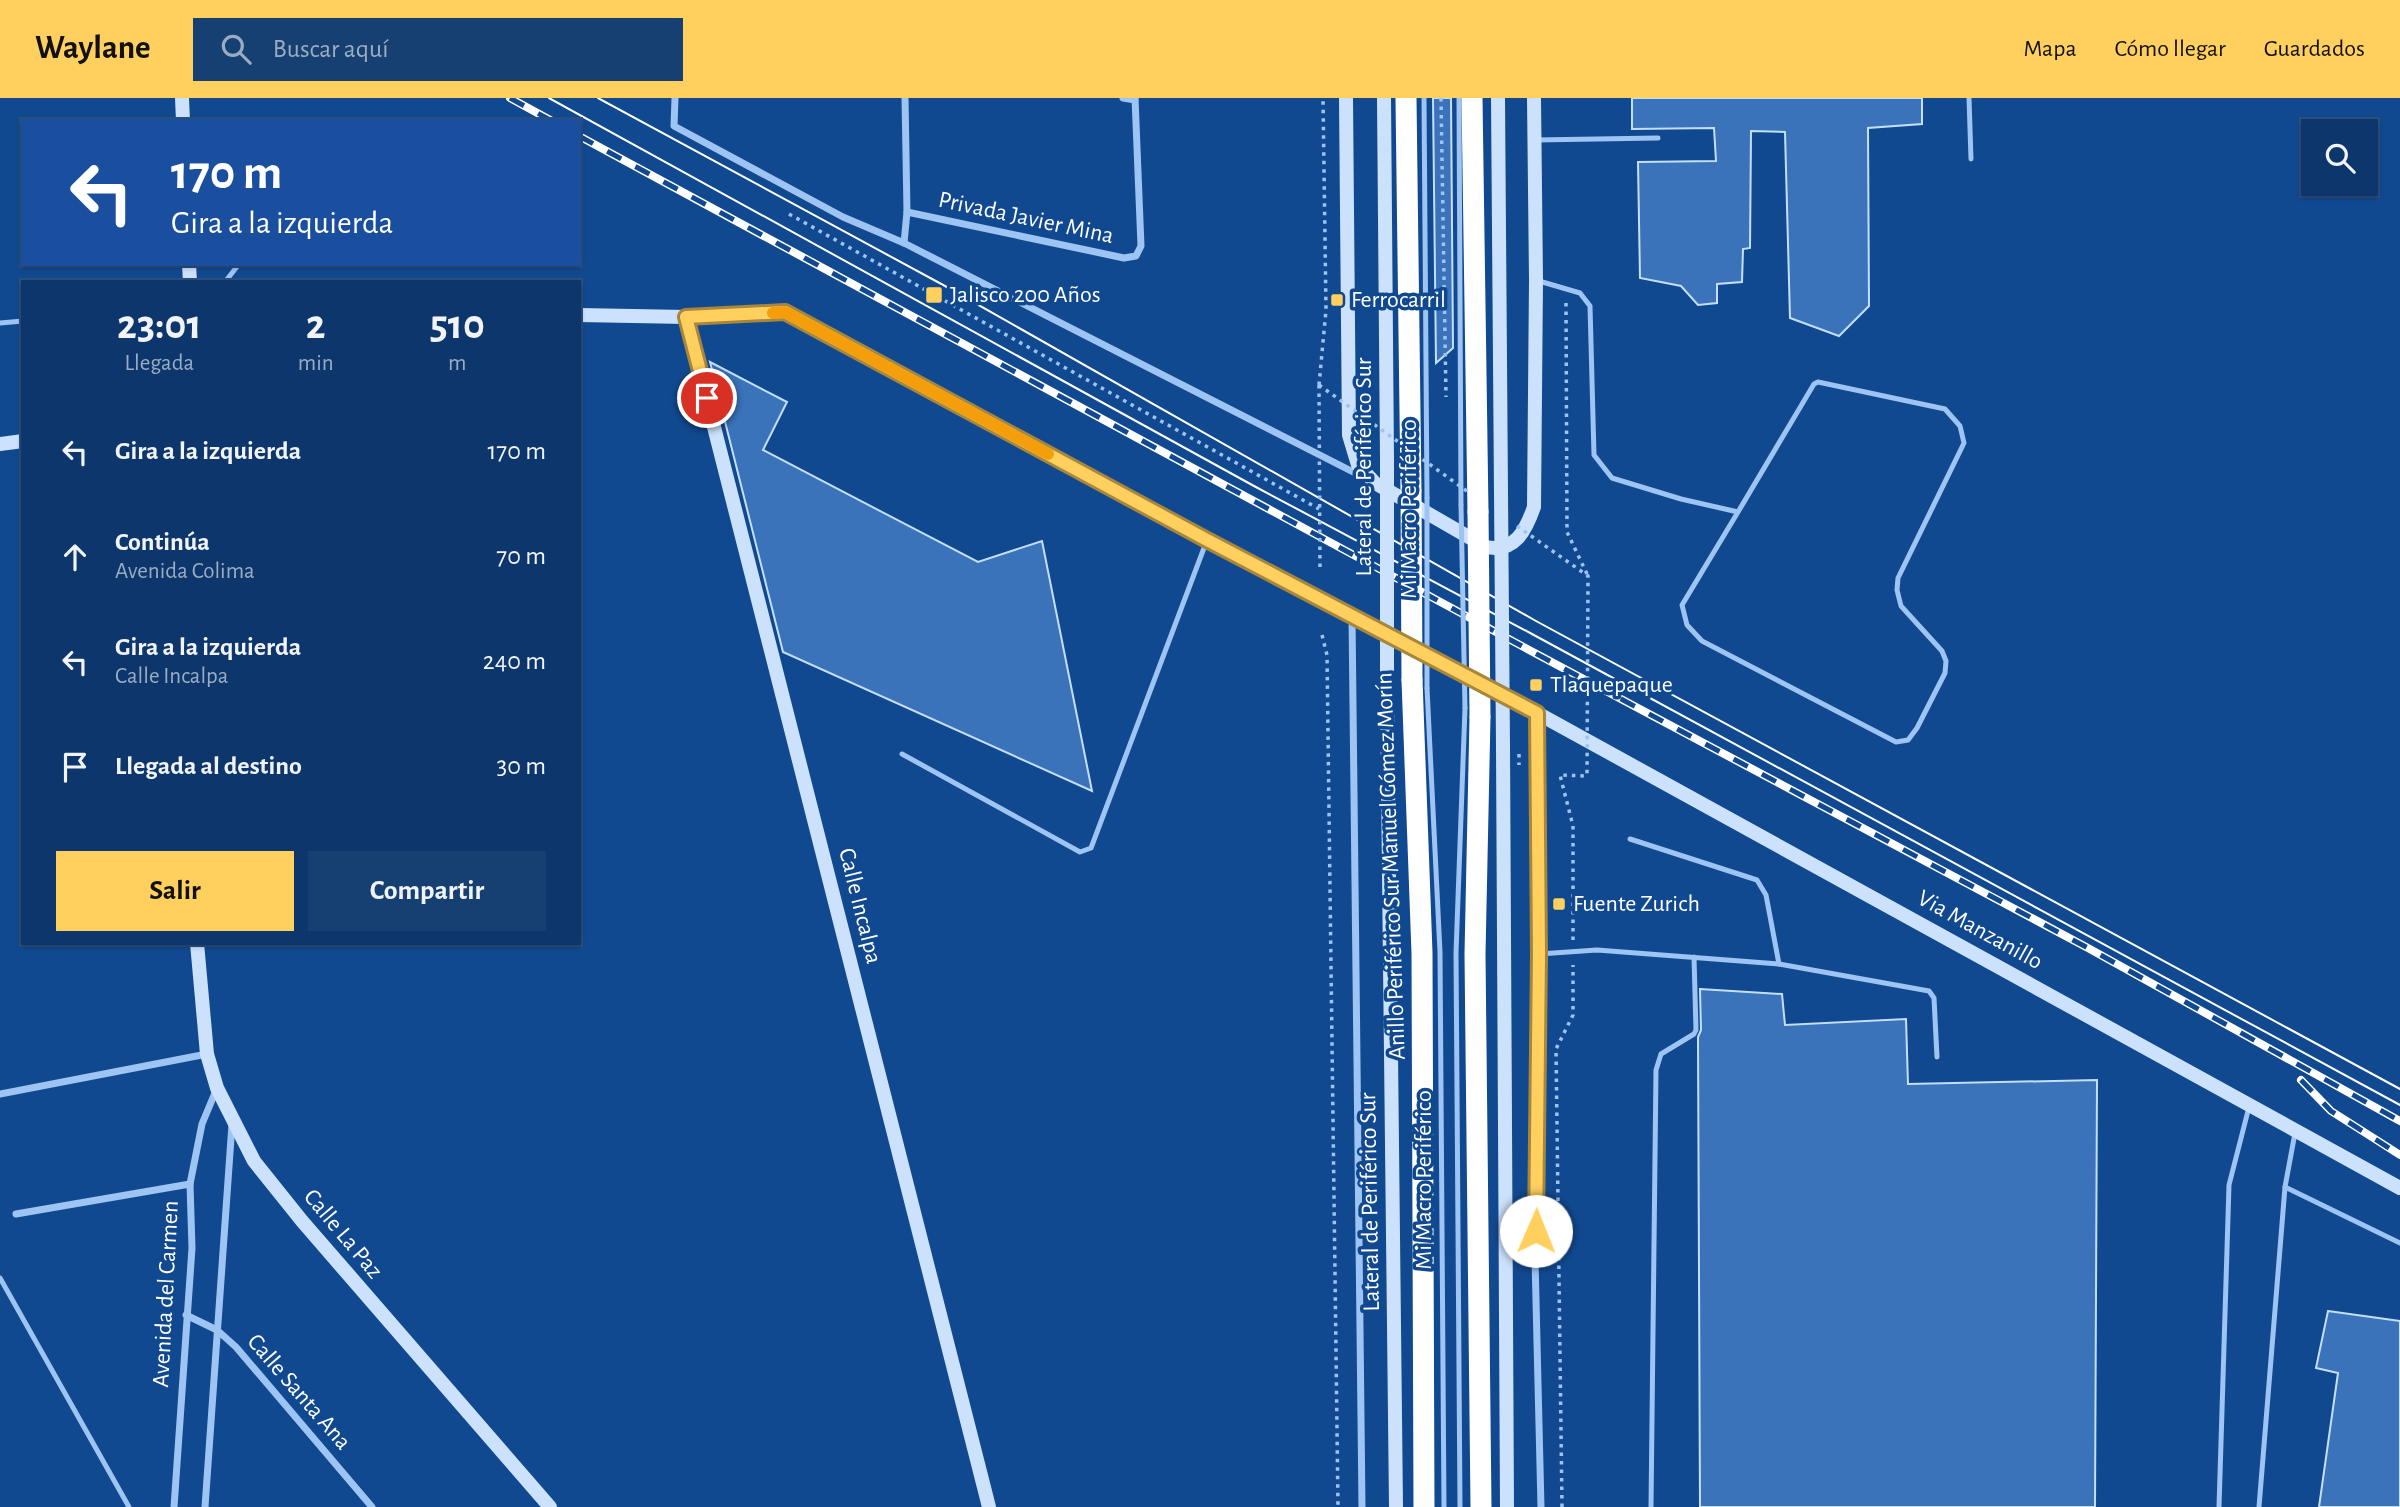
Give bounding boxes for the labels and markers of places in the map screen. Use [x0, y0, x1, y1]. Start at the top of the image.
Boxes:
place label: Jalisco 200 Años [950, 283, 1101, 307]
marker: Jalisco 200 Años [924, 285, 944, 305]
place label: Ferrocarril [1351, 288, 1446, 312]
marker: Ferrocarril [1329, 292, 1345, 308]
pin [677, 368, 737, 428]
place label: Tlaquepaque [1550, 673, 1673, 697]
marker: Tlaquepaque [1528, 677, 1544, 693]
place label: Fuente Zurich [1573, 892, 1700, 916]
marker: Fuente Zurich [1551, 896, 1567, 912]

